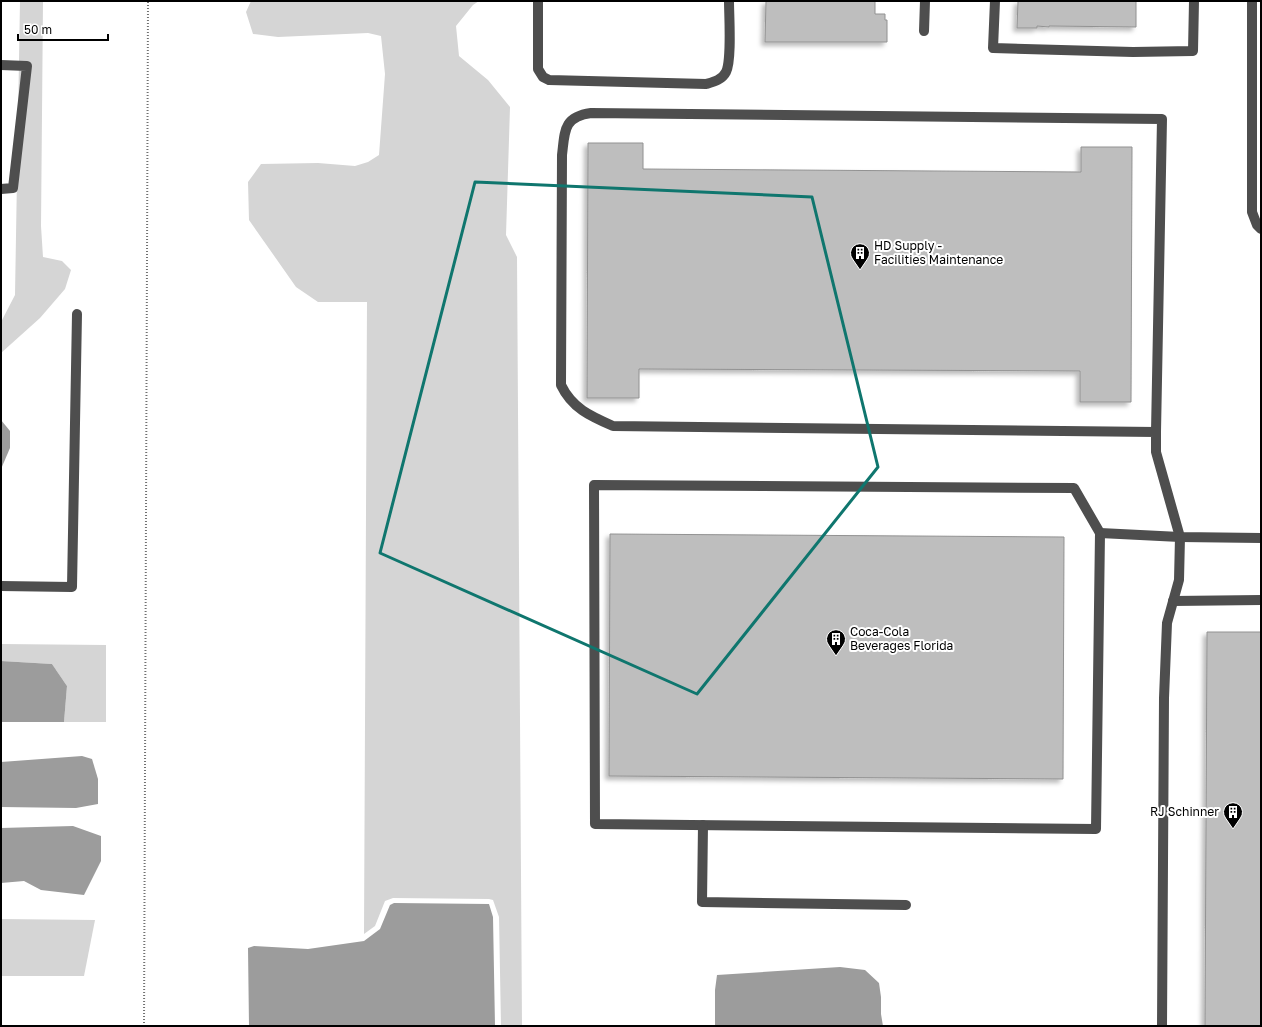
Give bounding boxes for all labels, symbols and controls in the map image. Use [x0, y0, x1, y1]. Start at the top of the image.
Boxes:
scale bar [18, 16, 108, 42]
text: 50 m [24, 22, 52, 37]
place label: HD Supply - Facilities Maintenance [874, 238, 1003, 267]
building icon: HD Supply - Facilities Maintenance [849, 242, 871, 270]
place label: Coca-Cola Beverages Florida [850, 624, 953, 653]
building icon: Coca-Cola Beverages Florida [825, 628, 847, 656]
building icon: RJ Schinner [1222, 801, 1244, 829]
place label: RJ Schinner [1150, 804, 1219, 819]

